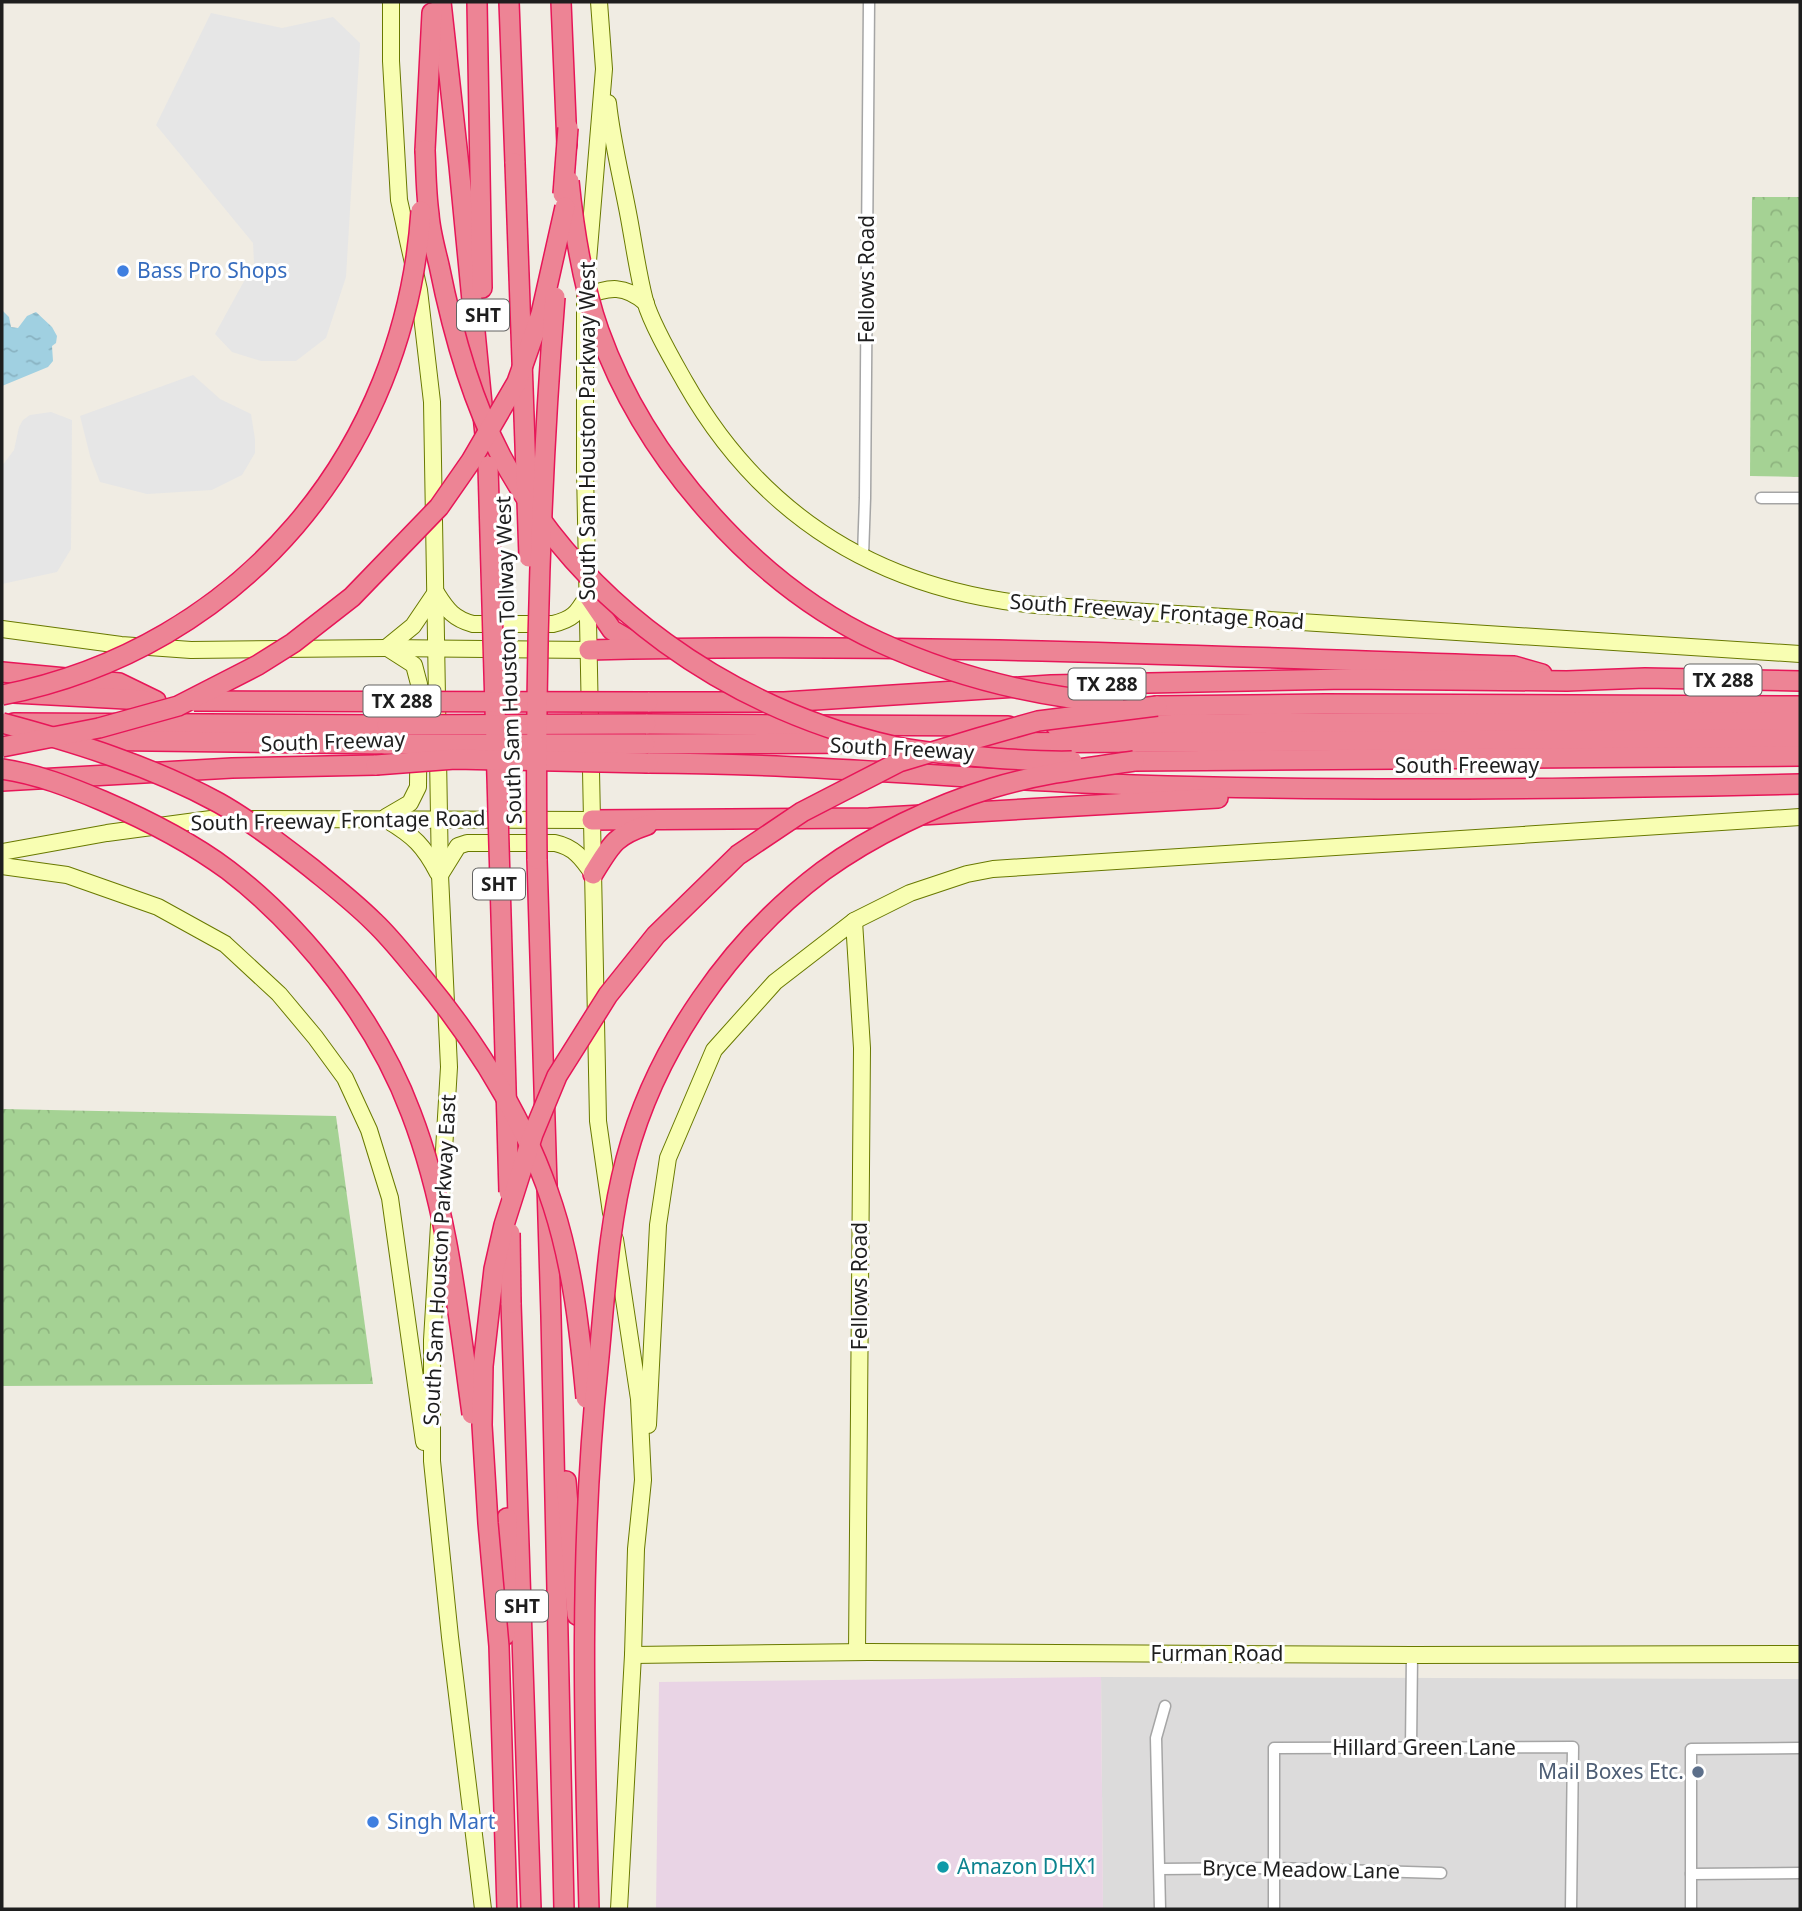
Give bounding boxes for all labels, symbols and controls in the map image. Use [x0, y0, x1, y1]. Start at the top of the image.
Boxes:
street label: Fellows Road [852, 215, 880, 343]
place label: Bass Pro Shops [137, 256, 287, 284]
street label: South Sam Houston Parkway West [573, 261, 601, 601]
marker: Bass Pro Shops [115, 263, 131, 279]
road number: SHT [457, 300, 509, 330]
street label: South Sam Houston Tollway West [488, 495, 528, 825]
street label: South Freeway Frontage Road [1009, 587, 1305, 635]
road number: TX 288 [1684, 664, 1762, 695]
road number: TX 288 [1068, 668, 1146, 699]
road number: TX 288 [364, 686, 440, 716]
street label: South Freeway [260, 724, 406, 758]
street label: South Freeway [829, 730, 975, 766]
street label: South Freeway [1395, 751, 1540, 779]
street label: South Freeway Frontage Road [190, 803, 486, 837]
road number: SHT [473, 869, 525, 900]
street label: South Sam Houston Parkway East [416, 1093, 462, 1426]
street label: Fellows Road [845, 1222, 873, 1350]
road number: SHT [496, 1590, 548, 1622]
street label: Furman Road [1151, 1639, 1283, 1667]
street label: Hillard Green Lane [1332, 1733, 1516, 1761]
place label: Mail Boxes Etc. [1538, 1757, 1684, 1785]
marker: Mail Boxes Etc. [1690, 1764, 1706, 1780]
place label: Singh Mart [387, 1807, 496, 1835]
marker: Singh Mart [365, 1814, 381, 1830]
place label: Amazon DHX1 [957, 1852, 1098, 1880]
street label: Bryce Meadow Lane [1202, 1853, 1400, 1885]
marker: Amazon DHX1 [935, 1859, 951, 1875]

